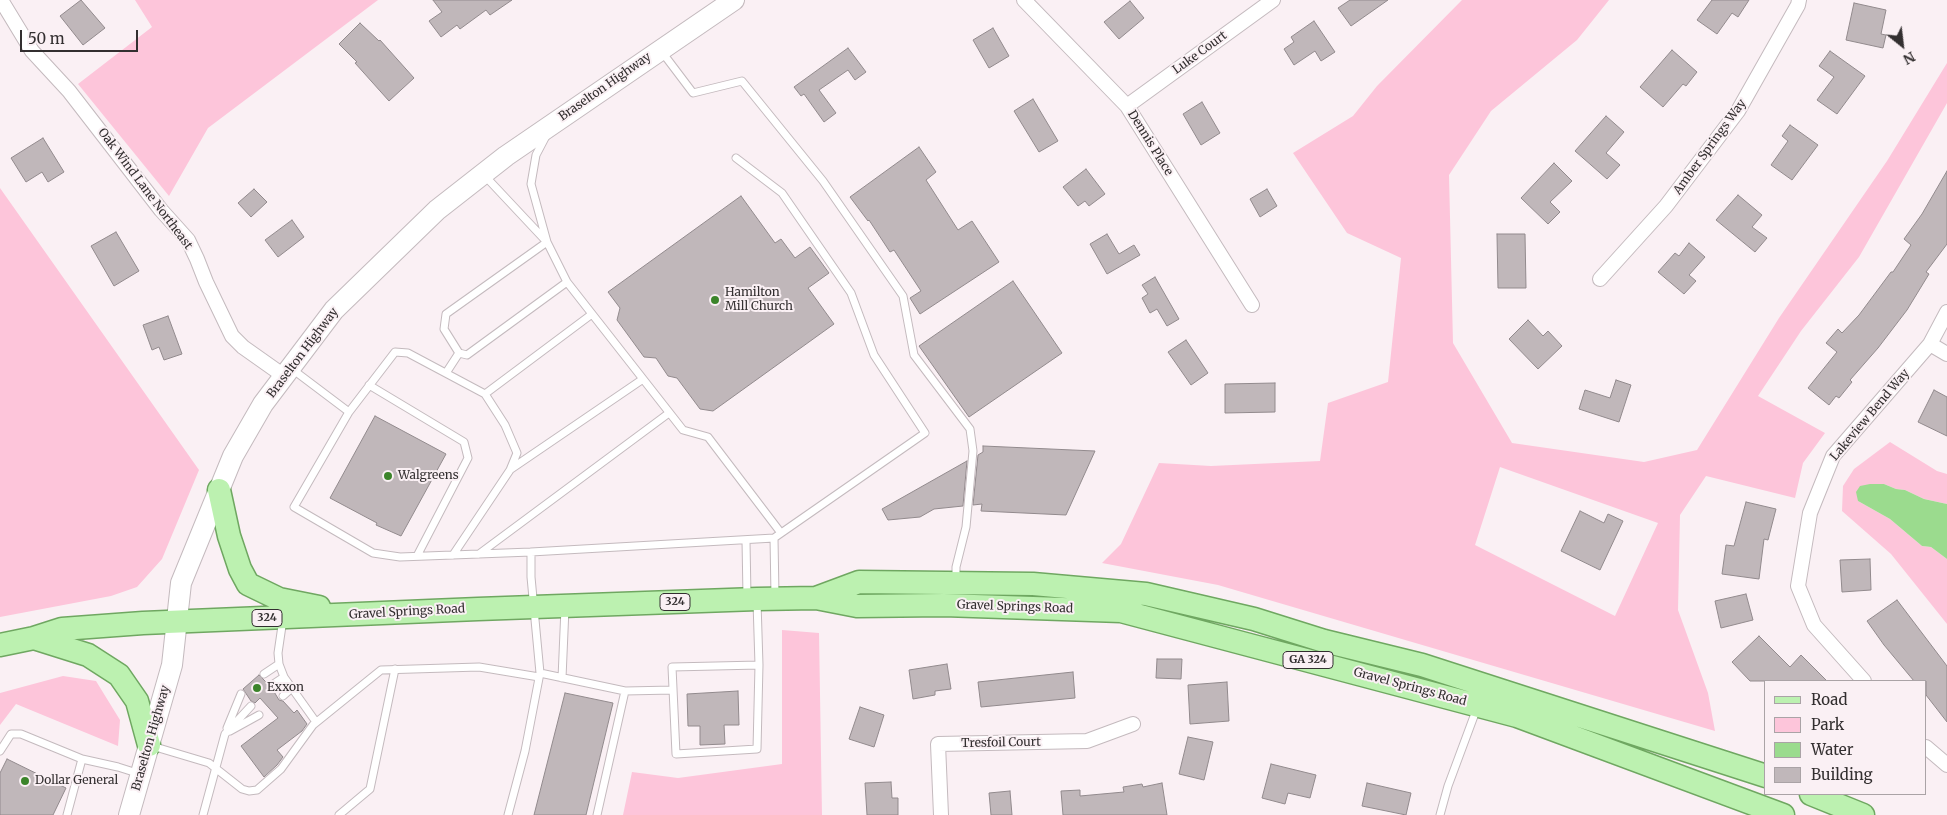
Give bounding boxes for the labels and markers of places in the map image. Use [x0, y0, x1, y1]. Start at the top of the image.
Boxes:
place label: Hamilton Mill Church [725, 286, 793, 314]
marker: Hamilton Mill Church [709, 294, 721, 306]
place label: Walgreens [398, 469, 459, 483]
marker: Walgreens [382, 470, 394, 482]
place label: Exxon [267, 681, 304, 695]
marker: Exxon [251, 682, 263, 694]
place label: Dollar General [35, 774, 118, 788]
marker: Dollar General [19, 775, 31, 787]

